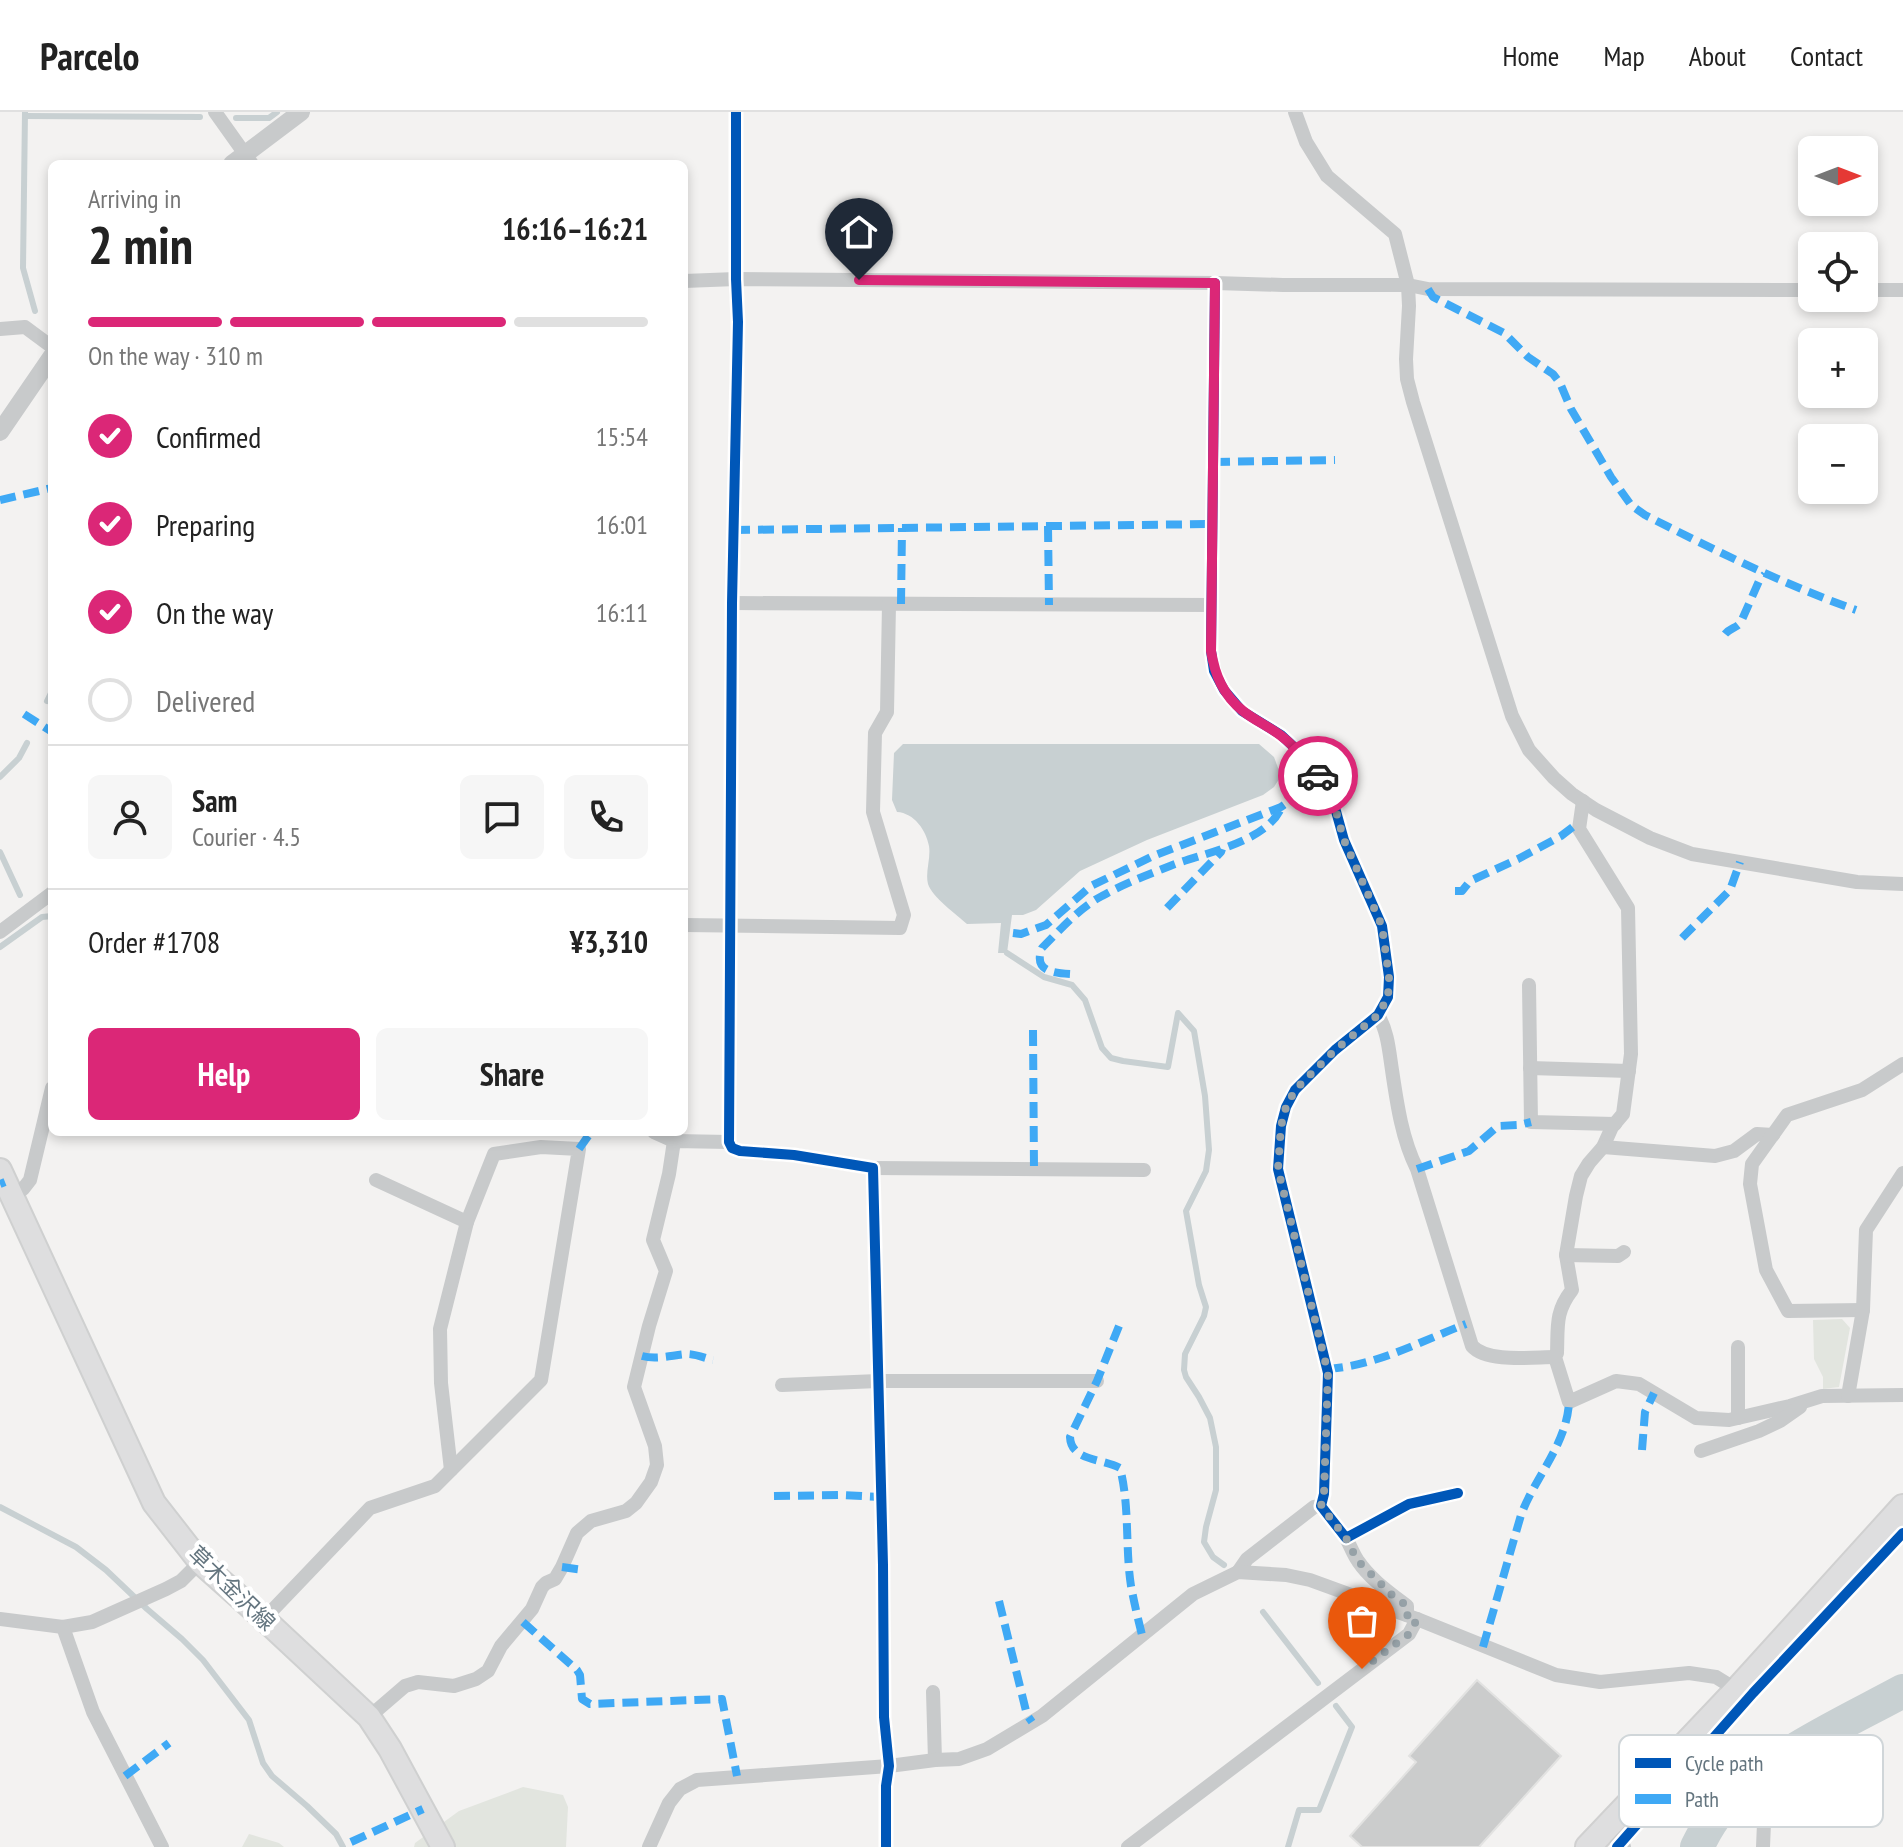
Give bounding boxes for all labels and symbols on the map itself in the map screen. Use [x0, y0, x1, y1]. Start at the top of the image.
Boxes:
north arrow [1798, 136, 1878, 216]
pin [825, 198, 893, 280]
courier [1278, 736, 1358, 816]
street label: 草木金沢線 [183, 1540, 281, 1636]
pin [1328, 1587, 1396, 1669]
legend [1619, 1735, 1883, 1827]
text: Cycle path [1685, 1749, 1763, 1777]
text: Path [1685, 1785, 1719, 1813]

